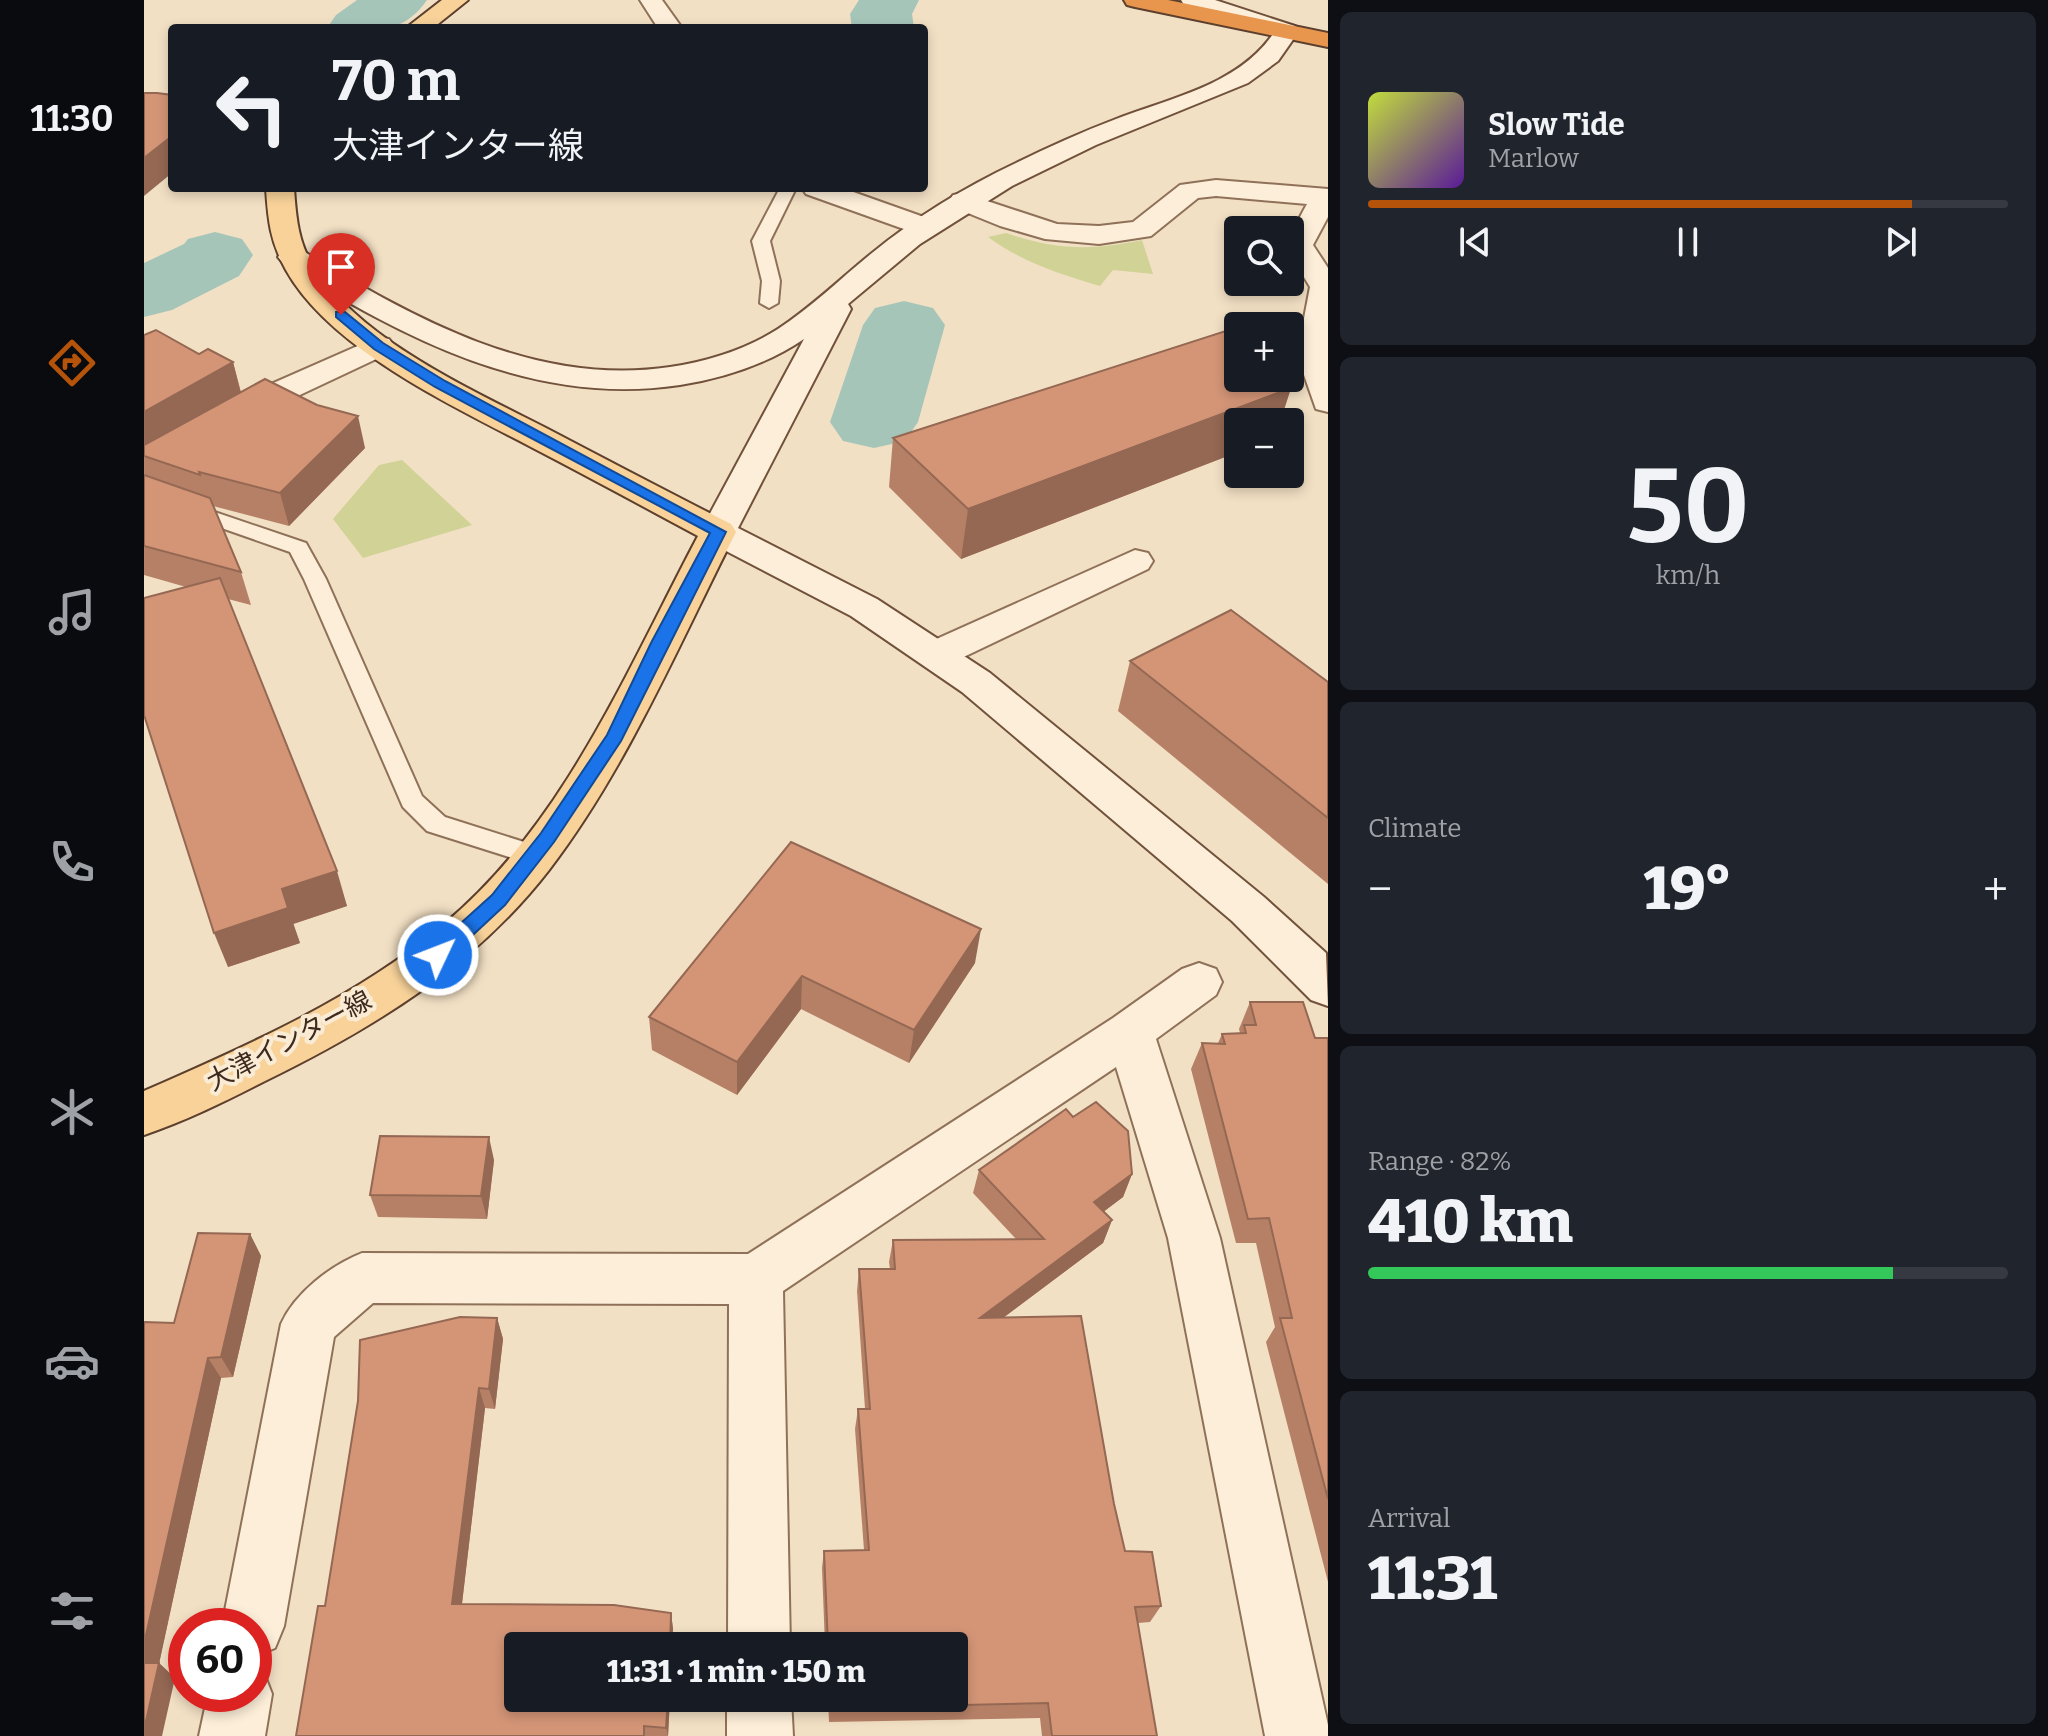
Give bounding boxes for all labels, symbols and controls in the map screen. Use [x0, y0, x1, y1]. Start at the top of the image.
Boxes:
text: 70 m [332, 48, 460, 115]
icon: left [200, 56, 304, 160]
text: 11:30 [30, 97, 114, 141]
text: Slow Tide [1488, 107, 1625, 143]
text: 大津インター線 [332, 124, 584, 168]
text: Marlow [1488, 143, 1579, 174]
map controls [1224, 216, 1304, 488]
button: search [1224, 216, 1304, 296]
icon: previous [1453, 220, 1497, 264]
icon: pause [1666, 220, 1710, 264]
icon: next [1879, 220, 1923, 264]
pin [307, 233, 375, 315]
icon: arrive [319, 245, 363, 289]
button: + [1224, 312, 1304, 392]
icon: directions [44, 335, 100, 391]
button: − [1224, 408, 1304, 488]
text: 50 [1627, 445, 1749, 570]
text: km/h [1656, 560, 1720, 591]
icon: music [44, 584, 100, 640]
text: Climate [1368, 813, 1462, 844]
icon: phone [44, 834, 100, 890]
text: 19° [1643, 853, 1732, 925]
text: − [1368, 863, 1392, 916]
text: + [1983, 863, 2008, 916]
position arrow [396, 913, 480, 997]
street label: 大津インター線 [201, 985, 377, 1097]
icon: climate [44, 1084, 100, 1140]
text: Range · 82% [1368, 1146, 1511, 1177]
text: 410 km [1368, 1186, 1573, 1258]
icon: car [44, 1333, 100, 1389]
text: Arrival [1368, 1503, 1450, 1534]
text: 11:31 [1368, 1543, 1497, 1615]
icon: filters [44, 1583, 100, 1639]
speed limit sign: 60 [168, 1608, 272, 1712]
text: 11:31 · 1 min · 150 m [607, 1654, 865, 1690]

